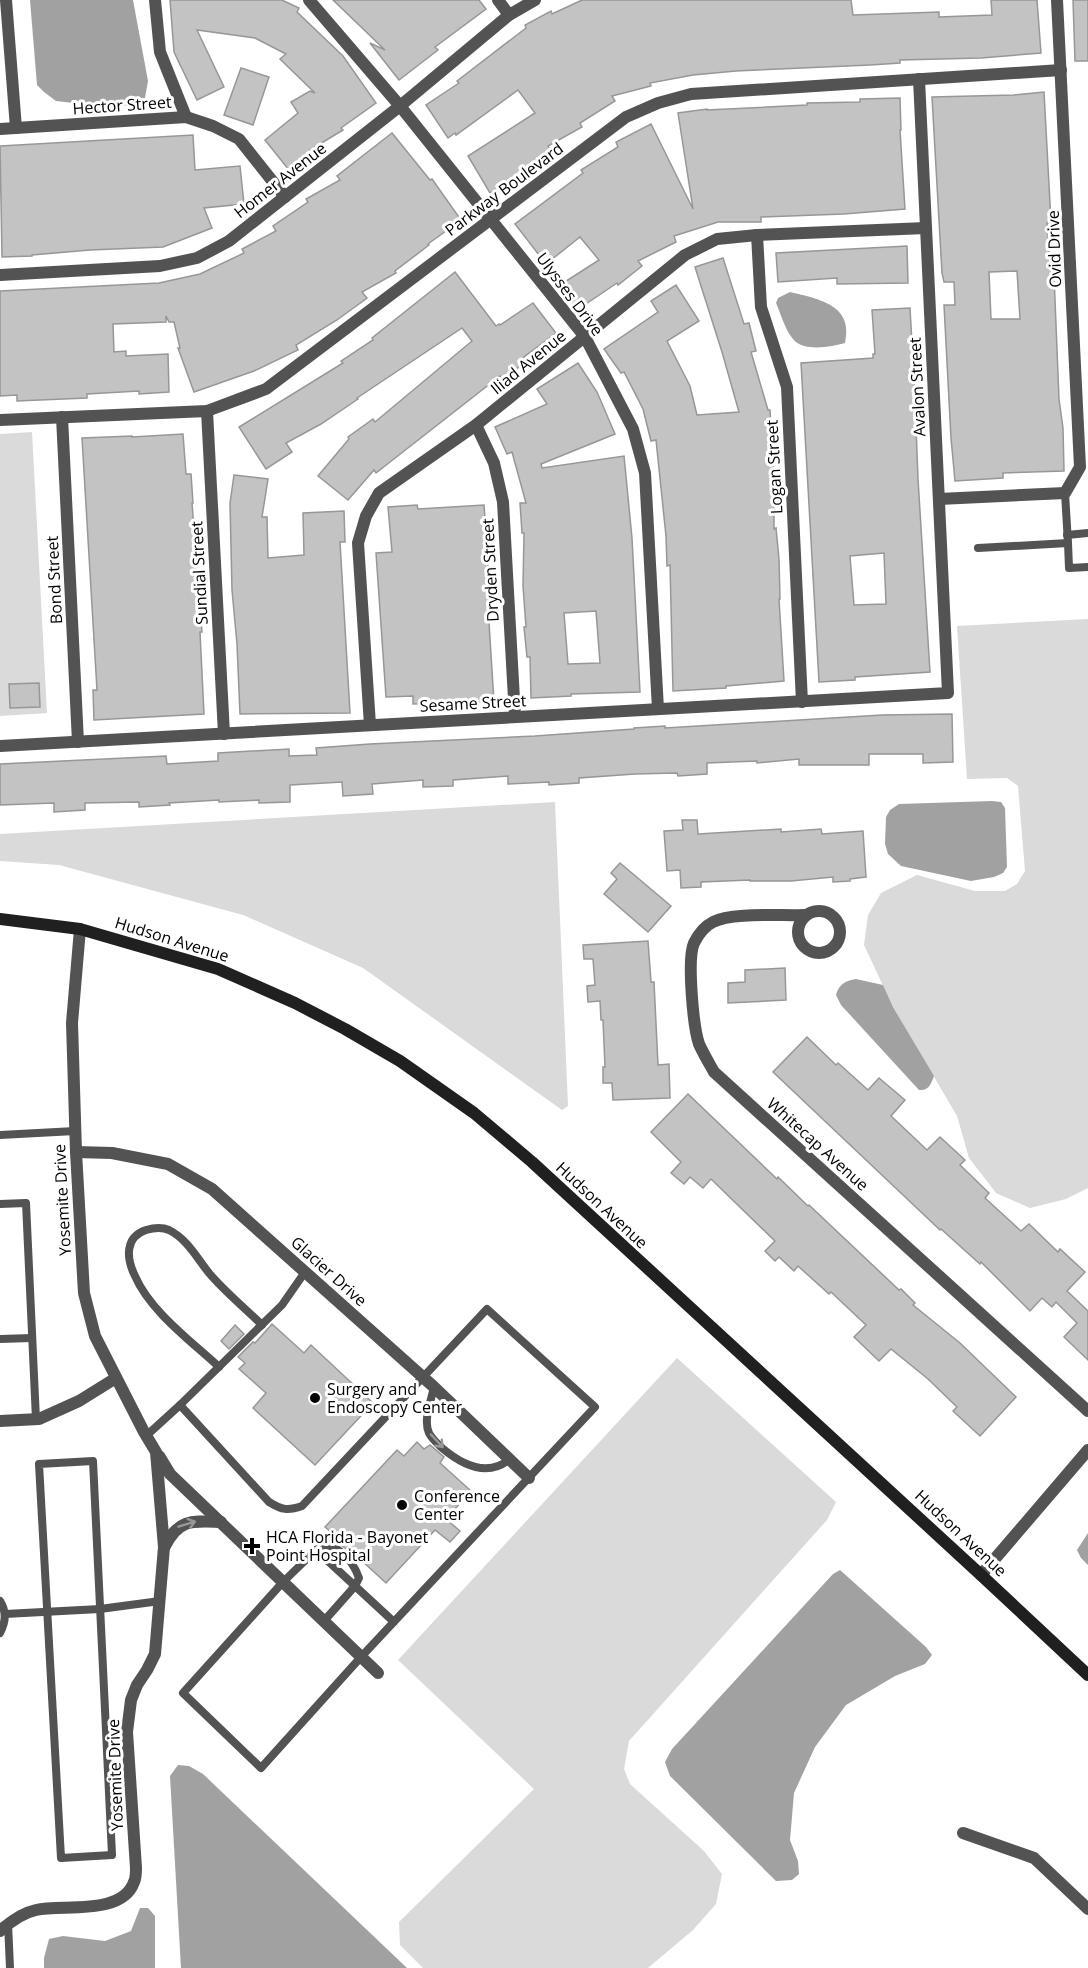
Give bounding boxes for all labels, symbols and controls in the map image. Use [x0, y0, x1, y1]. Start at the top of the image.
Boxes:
street label: Hector Street [72, 91, 173, 119]
street label: Homer Avenue [229, 137, 331, 223]
street label: Parkway Boulevard [440, 137, 568, 241]
street label: Ovid Drive [1042, 210, 1066, 288]
street label: Ulysses Drive [531, 248, 609, 340]
street label: Iliad Avenue [486, 325, 570, 399]
street label: Avalon Street [903, 337, 931, 437]
street label: Logan Street [761, 419, 787, 515]
street label: Dryden Street [476, 517, 504, 622]
street label: Sundial Street [185, 520, 213, 626]
street label: Bond Street [41, 535, 67, 625]
street label: Sesame Street [419, 689, 527, 717]
street label: Hudson Avenue [112, 911, 232, 967]
street label: Whitecap Avenue [763, 1092, 873, 1196]
street label: Yosemite Drive [48, 1143, 76, 1257]
street label: Hudson Avenue [551, 1157, 653, 1253]
street label: Glacier Drive [286, 1231, 372, 1311]
place label: Surgery and Endoscopy Center [327, 1378, 463, 1418]
marker: Surgery and Endoscopy Center [308, 1391, 322, 1405]
one-way arrow [430, 1434, 444, 1449]
place label: Conference Center [414, 1485, 500, 1525]
street label: Hudson Avenue [910, 1485, 1012, 1581]
marker: Conference Center [395, 1498, 409, 1512]
one-way arrow [177, 1518, 196, 1529]
place label: HCA Florida - Bayonet Point Hospital [266, 1526, 428, 1566]
marker: HCA Florida - Bayonet Point Hospital [243, 1537, 261, 1555]
street label: Yosemite Drive [102, 1719, 128, 1831]

